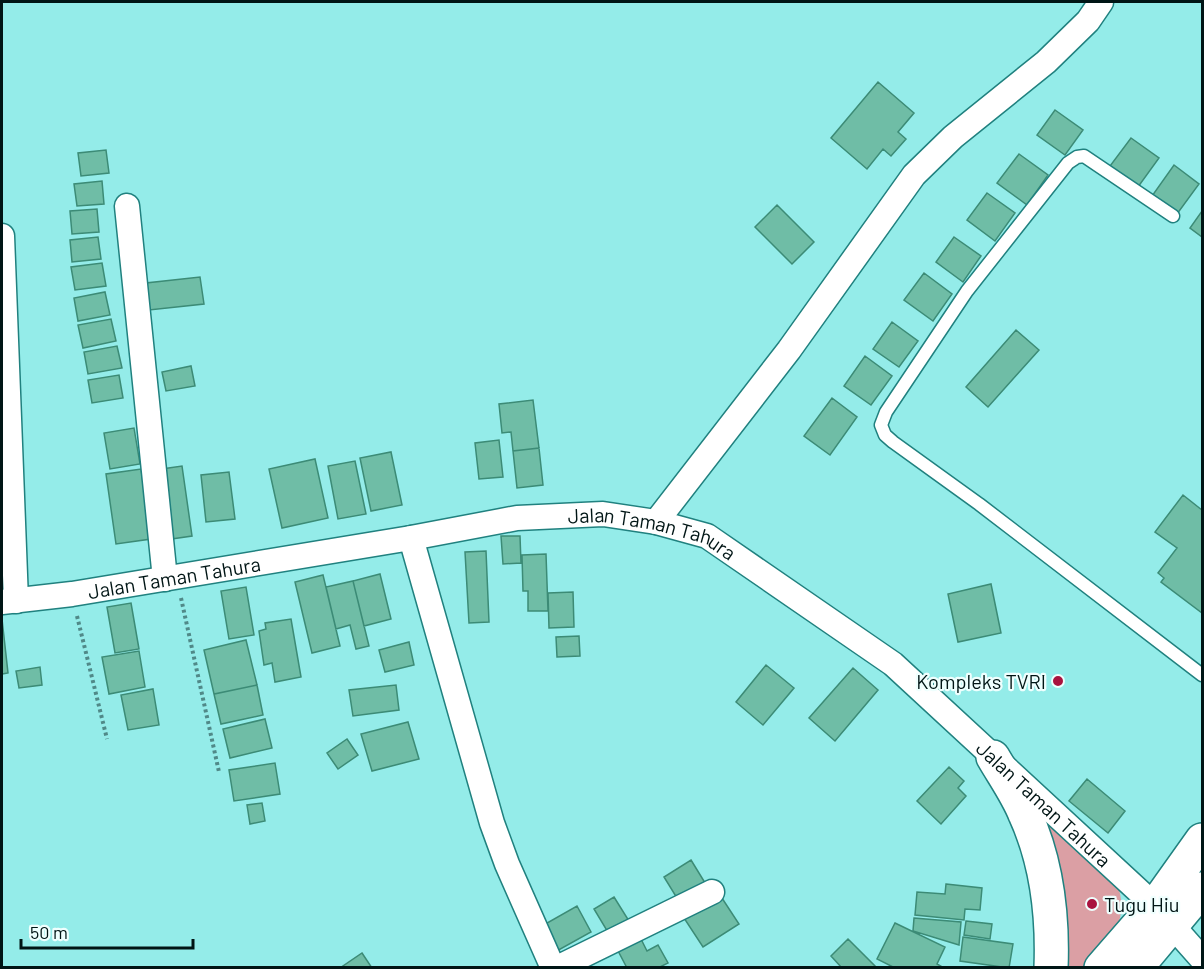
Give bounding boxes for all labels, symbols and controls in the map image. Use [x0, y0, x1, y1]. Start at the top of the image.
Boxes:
street label: Jalan Taman Tahura [567, 502, 741, 564]
street label: Jalan Taman Tahura [86, 551, 262, 603]
place label: Kompleks TVRI [916, 669, 1046, 693]
marker: Kompleks TVRI [1051, 674, 1065, 688]
street label: Jalan Taman Tahura [972, 736, 1116, 872]
place label: Tugu Hiu [1104, 892, 1180, 916]
marker: Tugu Hiu [1085, 897, 1099, 911]
scale bar [21, 912, 194, 950]
text: 50 m [30, 921, 68, 943]

